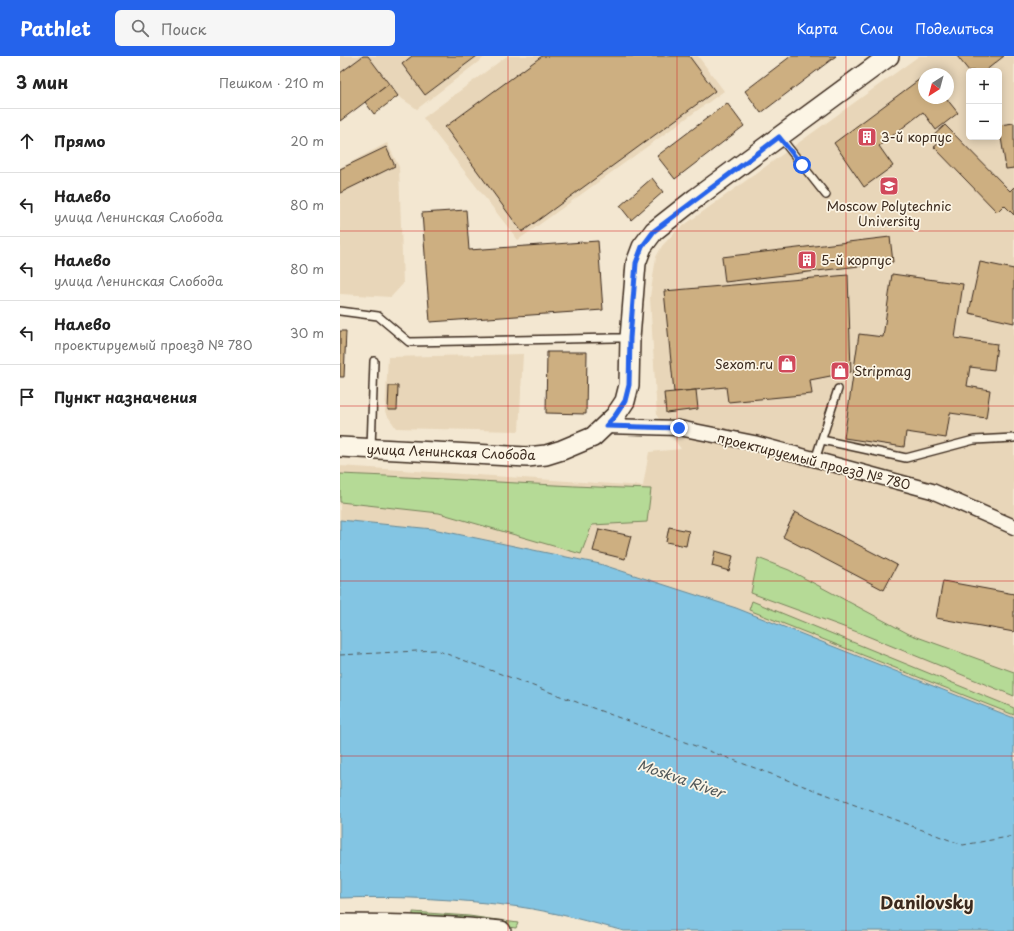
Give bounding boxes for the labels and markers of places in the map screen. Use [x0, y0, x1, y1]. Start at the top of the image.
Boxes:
building icon: 3-й корпус [856, 126, 878, 148]
place label: 3-й корпус [881, 127, 952, 146]
school or university icon: Moscow Polytechnic University [878, 175, 900, 197]
place label: Moscow Polytechnic University [827, 196, 952, 230]
building icon: 5-й корпус [796, 249, 818, 271]
place label: 5-й корпус [821, 250, 892, 269]
shop icon: Sexom.ru [776, 353, 798, 375]
place label: Sexom.ru [715, 354, 773, 373]
shop icon: Stripmag [829, 360, 851, 382]
place label: Stripmag [854, 361, 911, 380]

